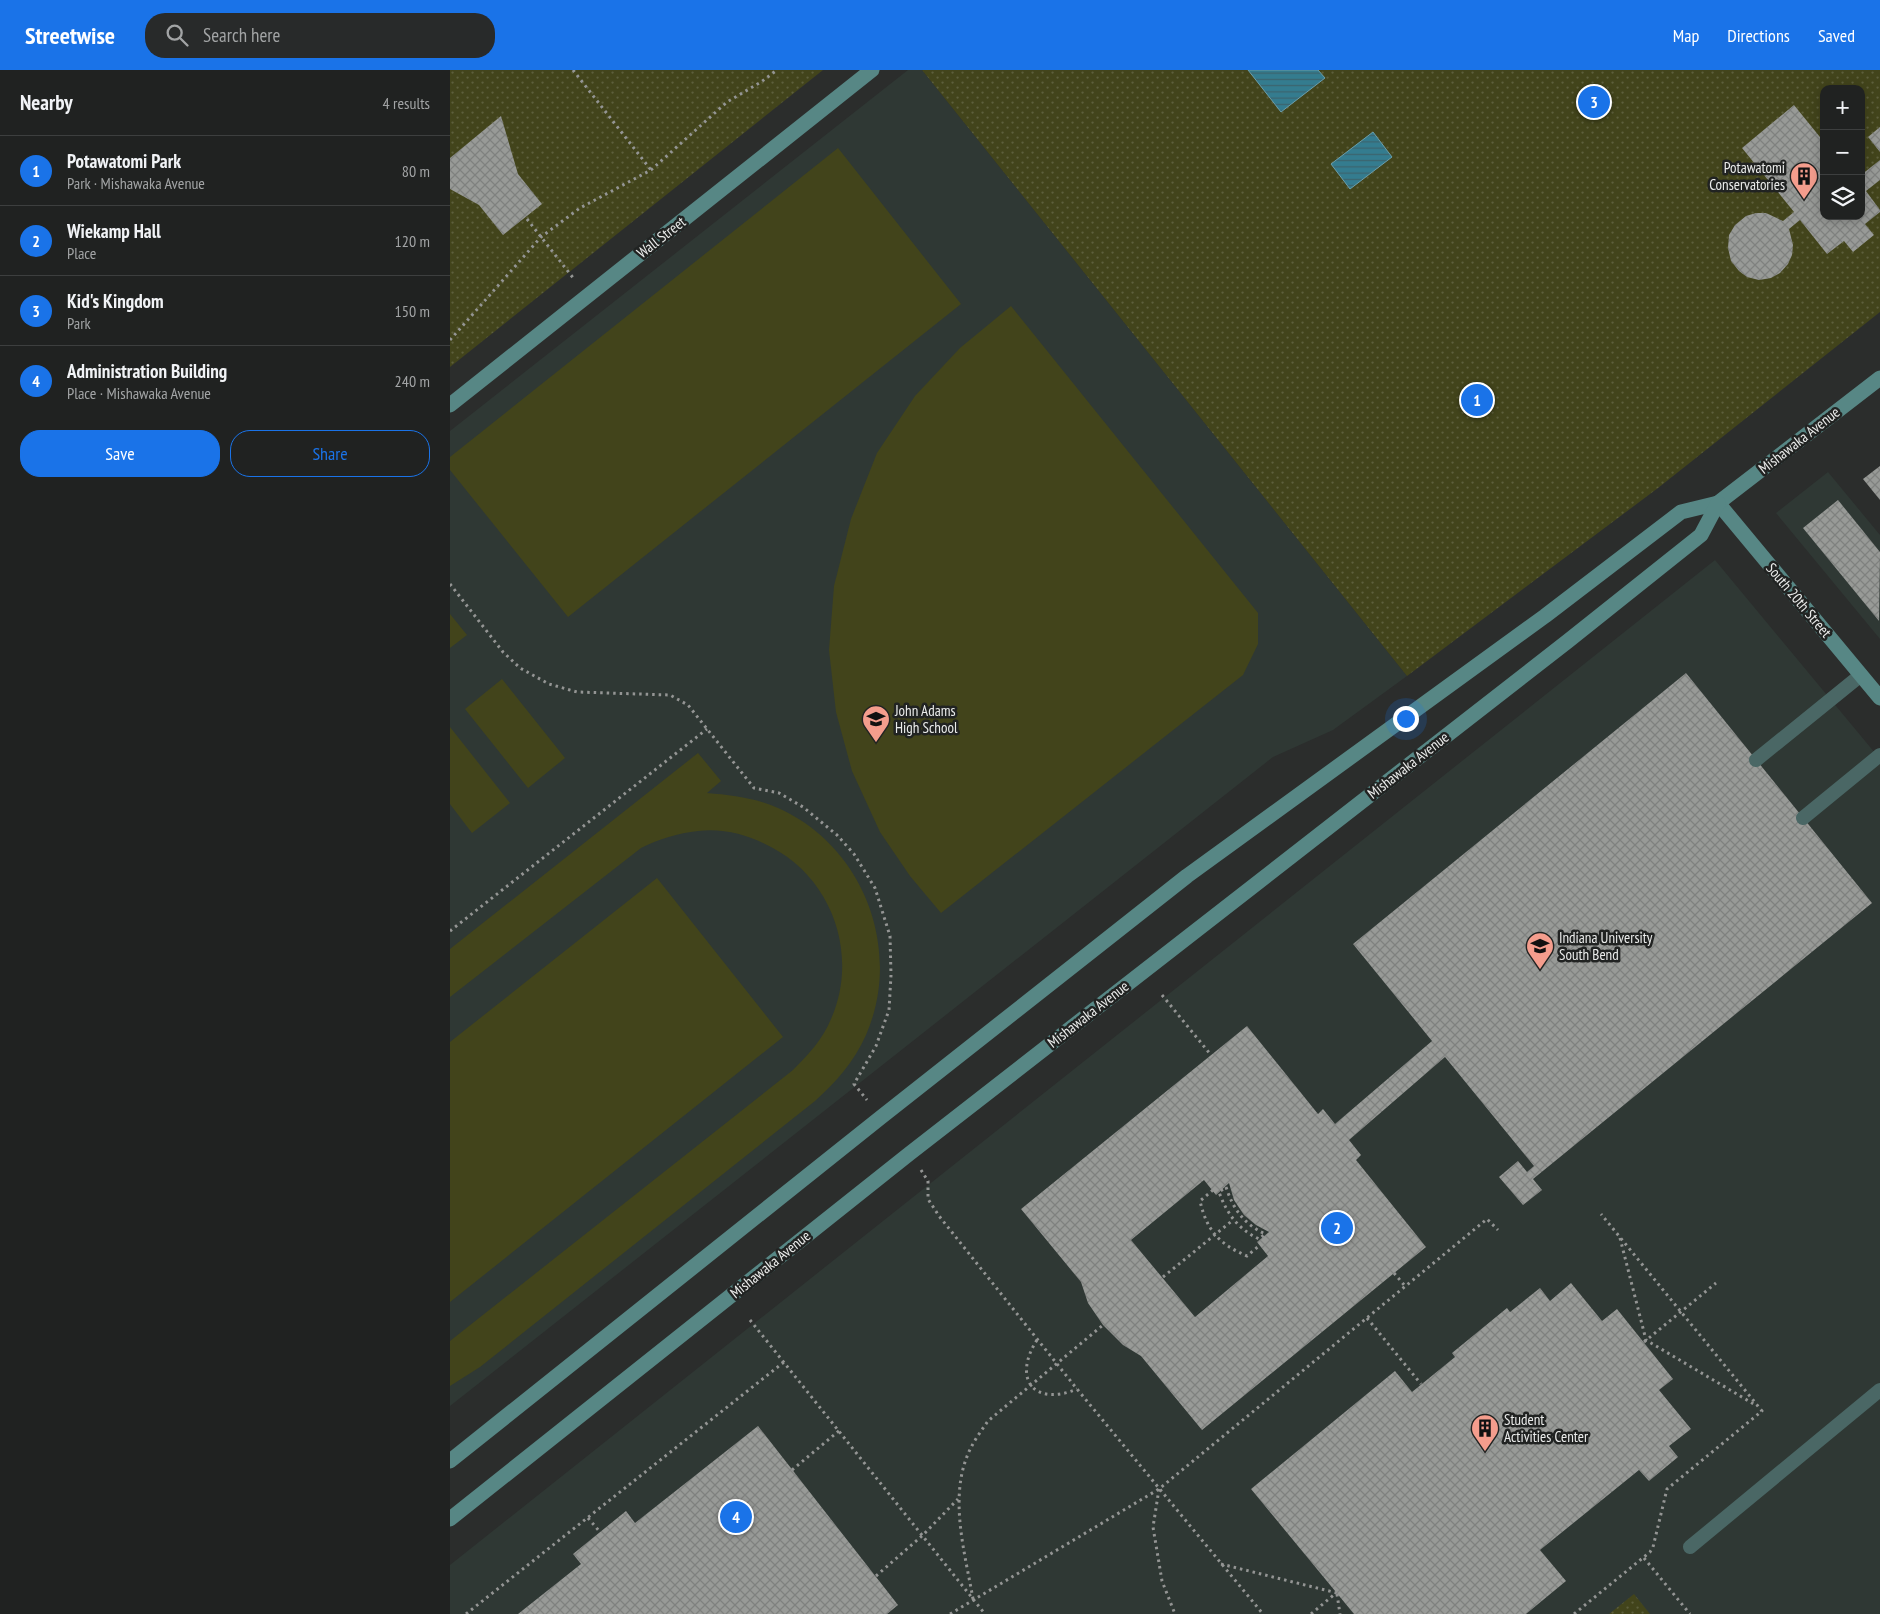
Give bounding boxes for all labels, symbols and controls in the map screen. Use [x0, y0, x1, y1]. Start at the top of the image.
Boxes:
search box [145, 13, 495, 58]
text: Streetwise [25, 20, 115, 51]
icon: search [163, 21, 191, 49]
text: Search here [203, 23, 280, 47]
text: Map [1673, 24, 1699, 47]
text: Directions [1727, 24, 1790, 47]
text: Saved [1818, 24, 1855, 47]
pin: 3 [1578, 83, 1610, 121]
map controls [1820, 85, 1865, 220]
button: + [1820, 85, 1865, 130]
text: Nearby [20, 89, 73, 116]
text: 4 results [383, 93, 430, 113]
button: − [1820, 130, 1865, 175]
text: Potawatomi Park [67, 149, 181, 173]
place label: Potawatomi Conservatories [1709, 158, 1785, 194]
text: 1 [32, 161, 40, 181]
text: 80 m [402, 161, 430, 181]
building icon: Potawatomi Conservatories [1789, 161, 1819, 200]
text: Park · Mishawaka Avenue [67, 173, 205, 193]
button: layers [1820, 175, 1865, 220]
street label: Wall Street [633, 212, 689, 262]
text: Wiekamp Hall [67, 219, 161, 243]
text: 2 [32, 231, 40, 251]
text: 120 m [395, 231, 430, 251]
text: Place [67, 243, 96, 263]
text: Kid's Kingdom [67, 289, 164, 313]
text: 3 [32, 301, 40, 321]
text: 150 m [395, 301, 430, 321]
text: Park [67, 313, 91, 333]
text: Administration Building [67, 359, 227, 383]
text: 4 [32, 371, 40, 391]
text: 240 m [395, 371, 430, 391]
pin: 1 [1461, 381, 1493, 419]
text: Place · Mishawaka Avenue [67, 383, 211, 403]
street label: Mishawaka Avenue [1755, 402, 1843, 478]
button: Save [20, 430, 220, 477]
button: Share [230, 430, 430, 477]
street label: South 20th Street [1762, 559, 1836, 641]
place label: John Adams High School [894, 701, 958, 737]
school or university icon: John Adams High School [861, 704, 891, 743]
your location [1393, 706, 1419, 732]
street label: Mishawaka Avenue [1364, 727, 1452, 803]
place label: Indiana University South Bend [1559, 928, 1653, 964]
school or university icon: Indiana University South Bend [1525, 931, 1555, 970]
street label: Mishawaka Avenue [1044, 976, 1132, 1052]
pin: 2 [1321, 1209, 1353, 1247]
street label: Mishawaka Avenue [726, 1226, 814, 1302]
place label: Student Activities Center [1504, 1410, 1589, 1446]
building icon: Student Activities Center [1470, 1413, 1500, 1452]
pin: 4 [720, 1498, 752, 1536]

